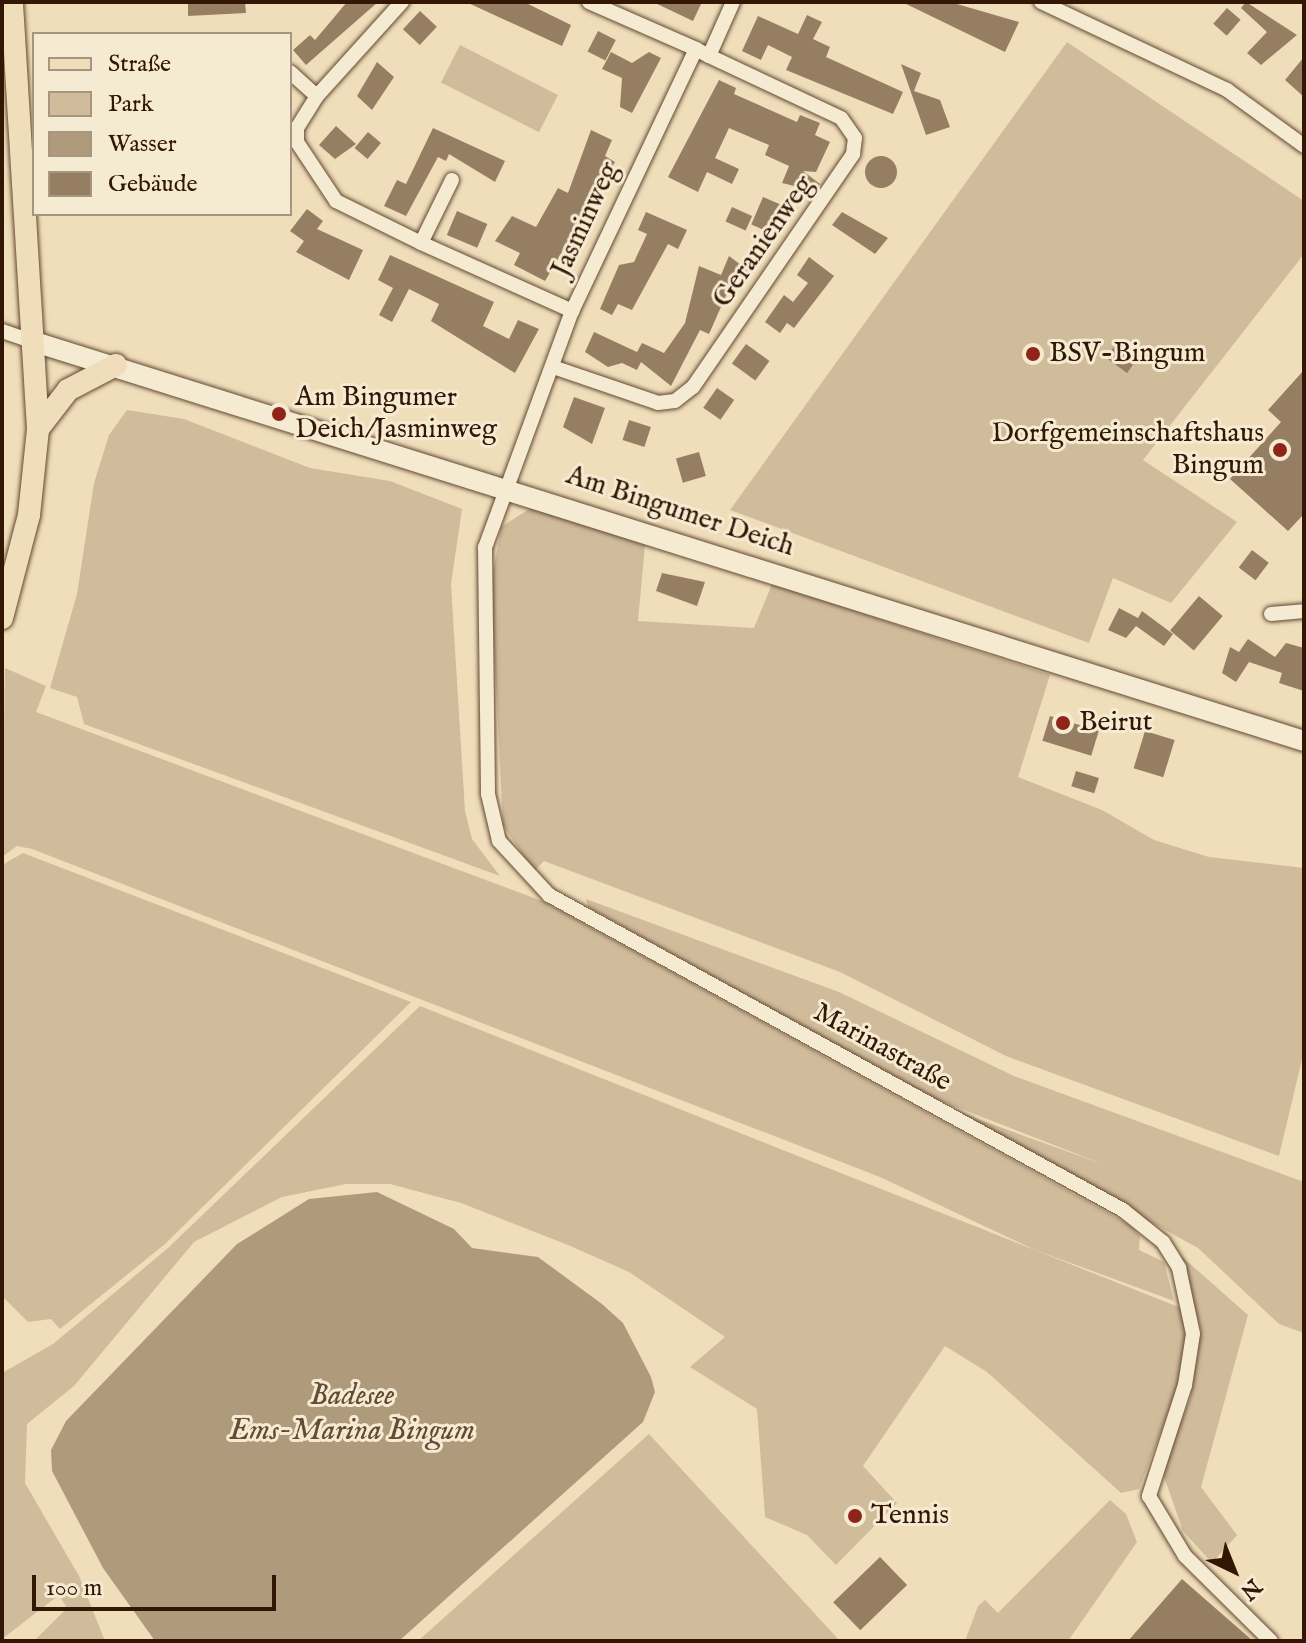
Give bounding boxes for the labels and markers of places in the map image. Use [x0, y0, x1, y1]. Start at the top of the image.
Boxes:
place label: BSV-Bingum [1049, 337, 1205, 371]
marker: BSV-Bingum [1024, 345, 1042, 363]
place label: Am Bingumer Deich/Jasminweg [295, 381, 497, 447]
marker: Am Bingumer Deich/Jasminweg [270, 405, 288, 423]
place label: Dorfgemeinschaftshaus Bingum [991, 417, 1264, 483]
marker: Dorfgemeinschaftshaus Bingum [1271, 441, 1289, 459]
place label: Beirut [1079, 706, 1152, 740]
marker: Beirut [1054, 714, 1072, 732]
place label: Tennis [871, 1499, 949, 1533]
marker: Tennis [846, 1507, 864, 1525]

